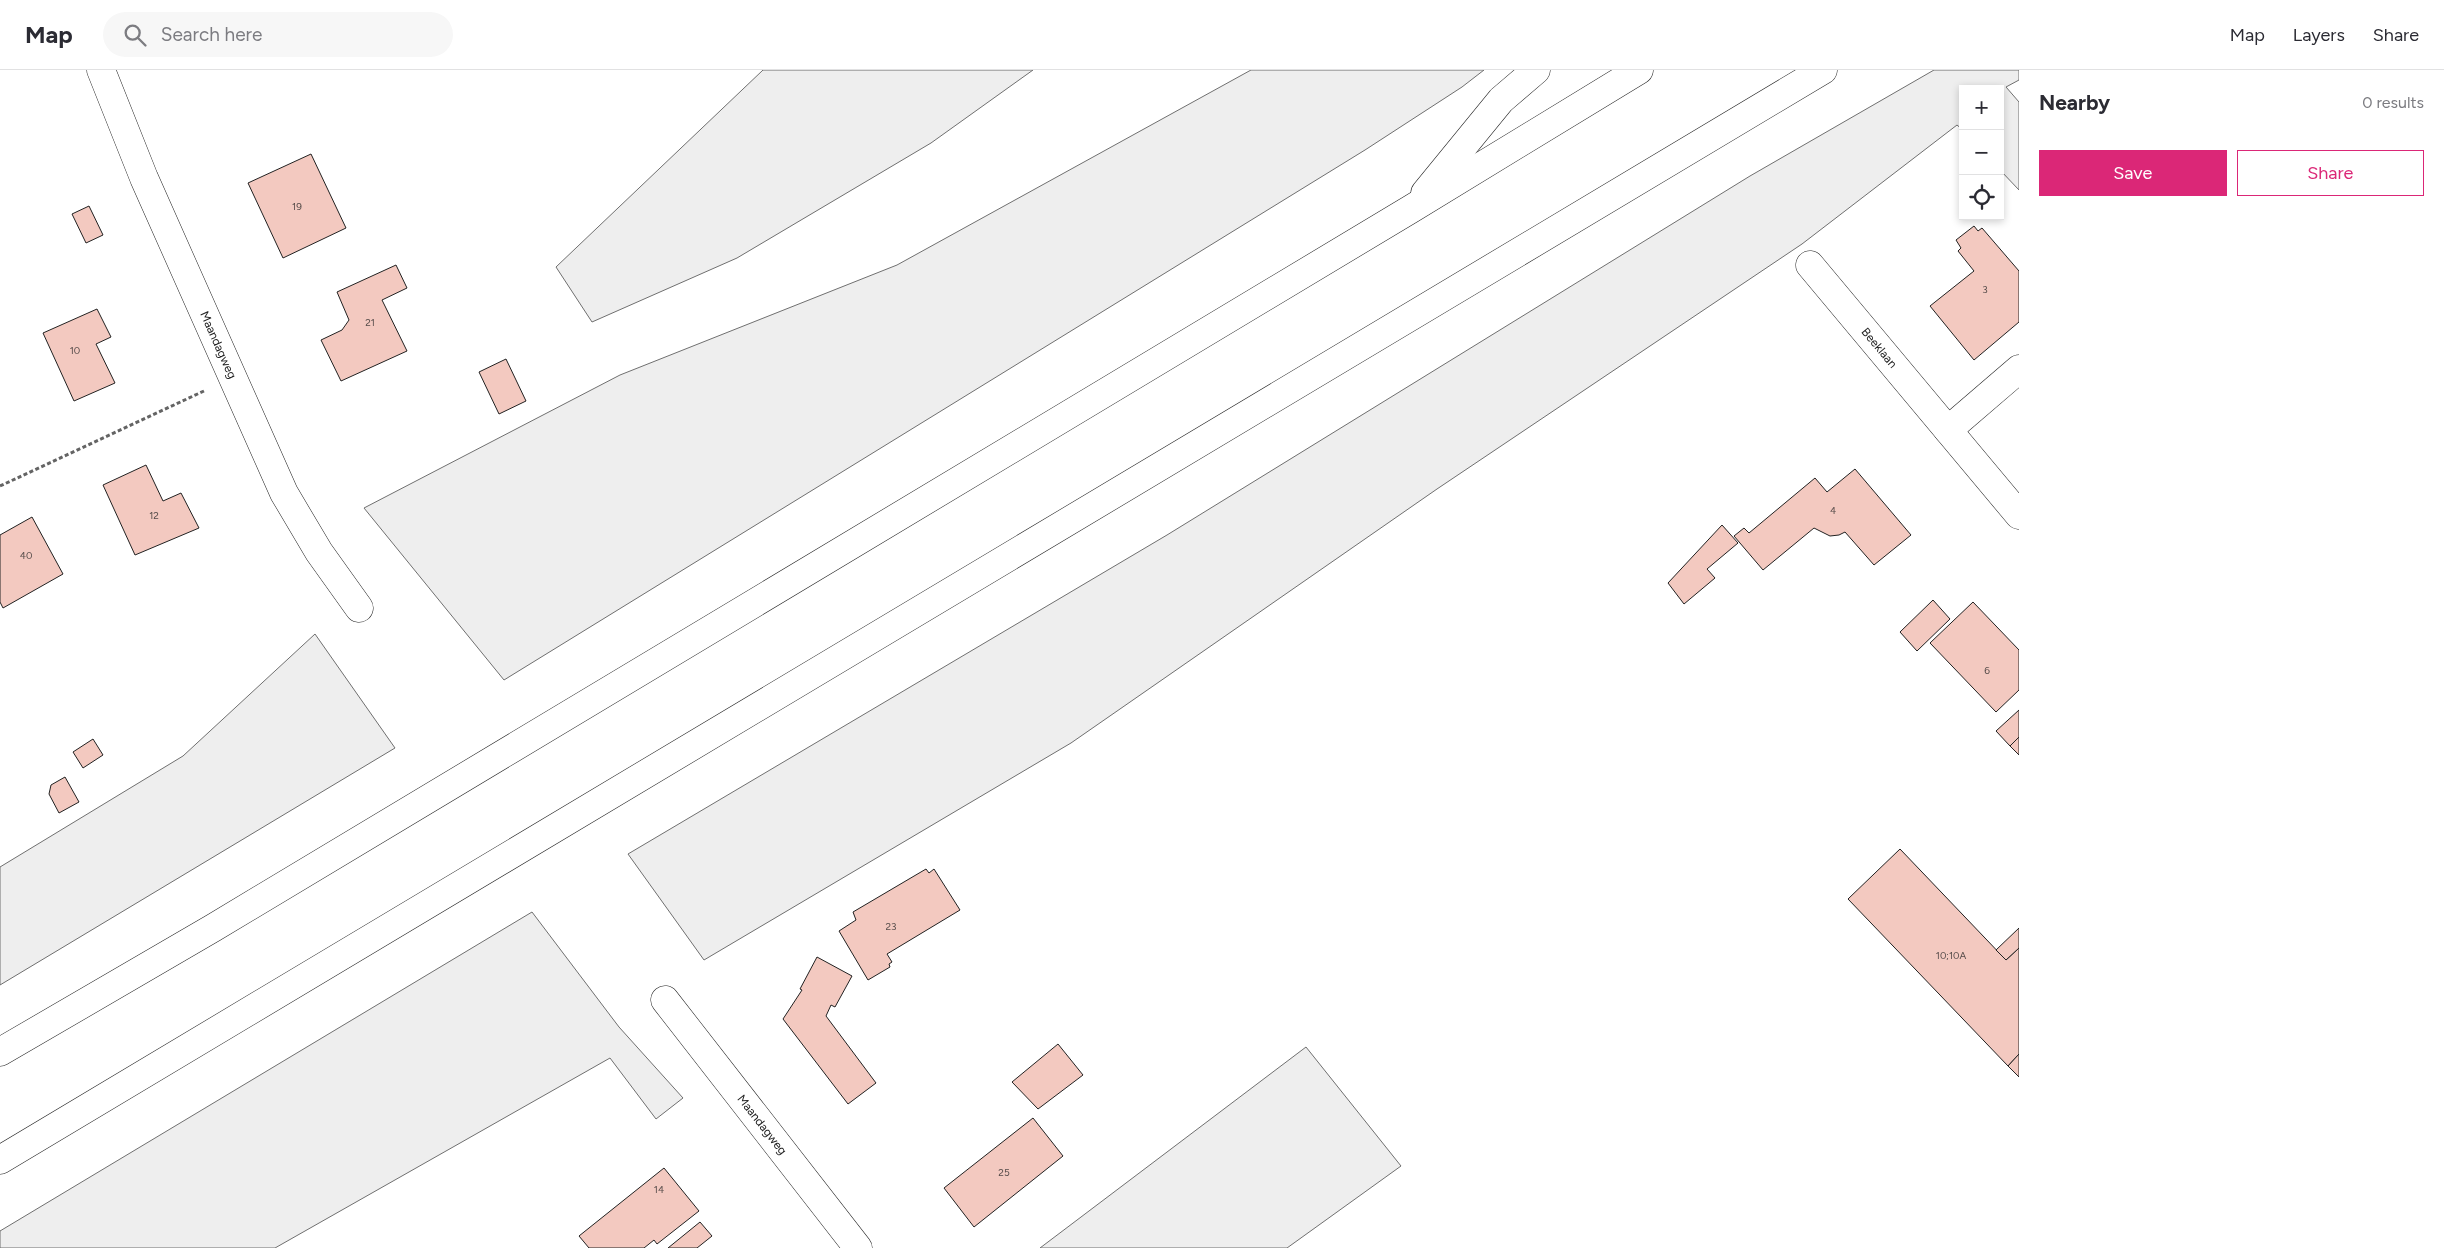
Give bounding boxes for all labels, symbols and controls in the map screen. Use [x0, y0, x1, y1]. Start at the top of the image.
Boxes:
search box [103, 12, 453, 57]
text: Map [25, 20, 73, 49]
icon: search [121, 21, 149, 49]
text: Search here [161, 23, 262, 46]
text: Map [2230, 24, 2265, 46]
text: Layers [2293, 24, 2345, 46]
text: Share [2373, 24, 2419, 46]
map controls [1959, 85, 2004, 220]
button: + [1959, 85, 2004, 130]
text: Nearby [2039, 90, 2110, 115]
text: 0 results [2362, 93, 2424, 112]
button: − [1959, 130, 2004, 175]
button: Save [2039, 150, 2227, 196]
button: Share [2237, 150, 2424, 196]
button: locate [1959, 175, 2004, 220]
house number: 19 [292, 200, 302, 213]
house number: 3 [1982, 283, 1988, 296]
street label: Maandagweg [197, 309, 239, 381]
house number: 21 [365, 316, 375, 329]
street label: Beeklaan [1859, 325, 1900, 371]
house number: 10 [70, 344, 80, 357]
house number: 4 [1830, 504, 1836, 517]
house number: 12 [149, 509, 159, 522]
house number: 40 [20, 549, 32, 562]
house number: 6 [1984, 664, 1990, 677]
house number: 23 [885, 920, 897, 933]
house number: 10;10A [1936, 949, 1966, 962]
street label: Maandagweg [734, 1092, 790, 1157]
house number: 25 [998, 1166, 1010, 1179]
house number: 14 [654, 1183, 664, 1196]

